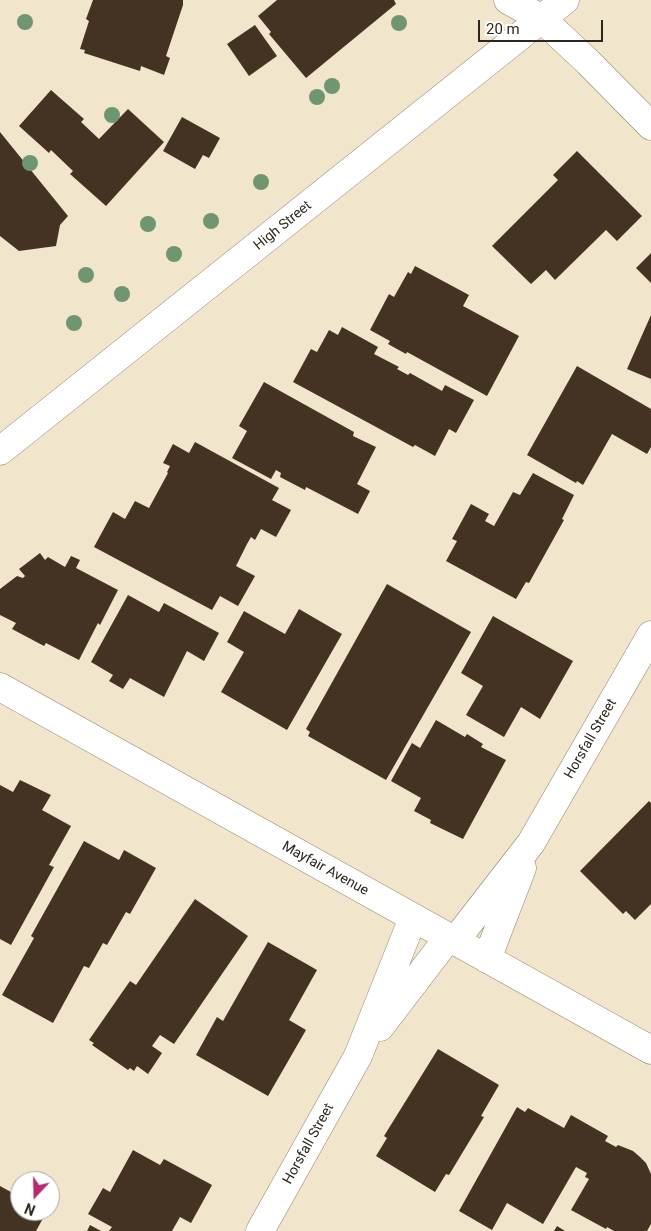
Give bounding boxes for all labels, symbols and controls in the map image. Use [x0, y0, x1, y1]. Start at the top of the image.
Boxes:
scale bar [481, 10, 606, 42]
text: 20 m [486, 20, 520, 38]
street label: High Street [251, 198, 315, 254]
street label: Horsfall Street [561, 696, 621, 782]
street label: Mayfair Avenue [279, 838, 371, 900]
street label: Horsfall Street [280, 1101, 338, 1187]
north arrow [10, 1171, 60, 1221]
text: N [23, 1200, 37, 1218]

